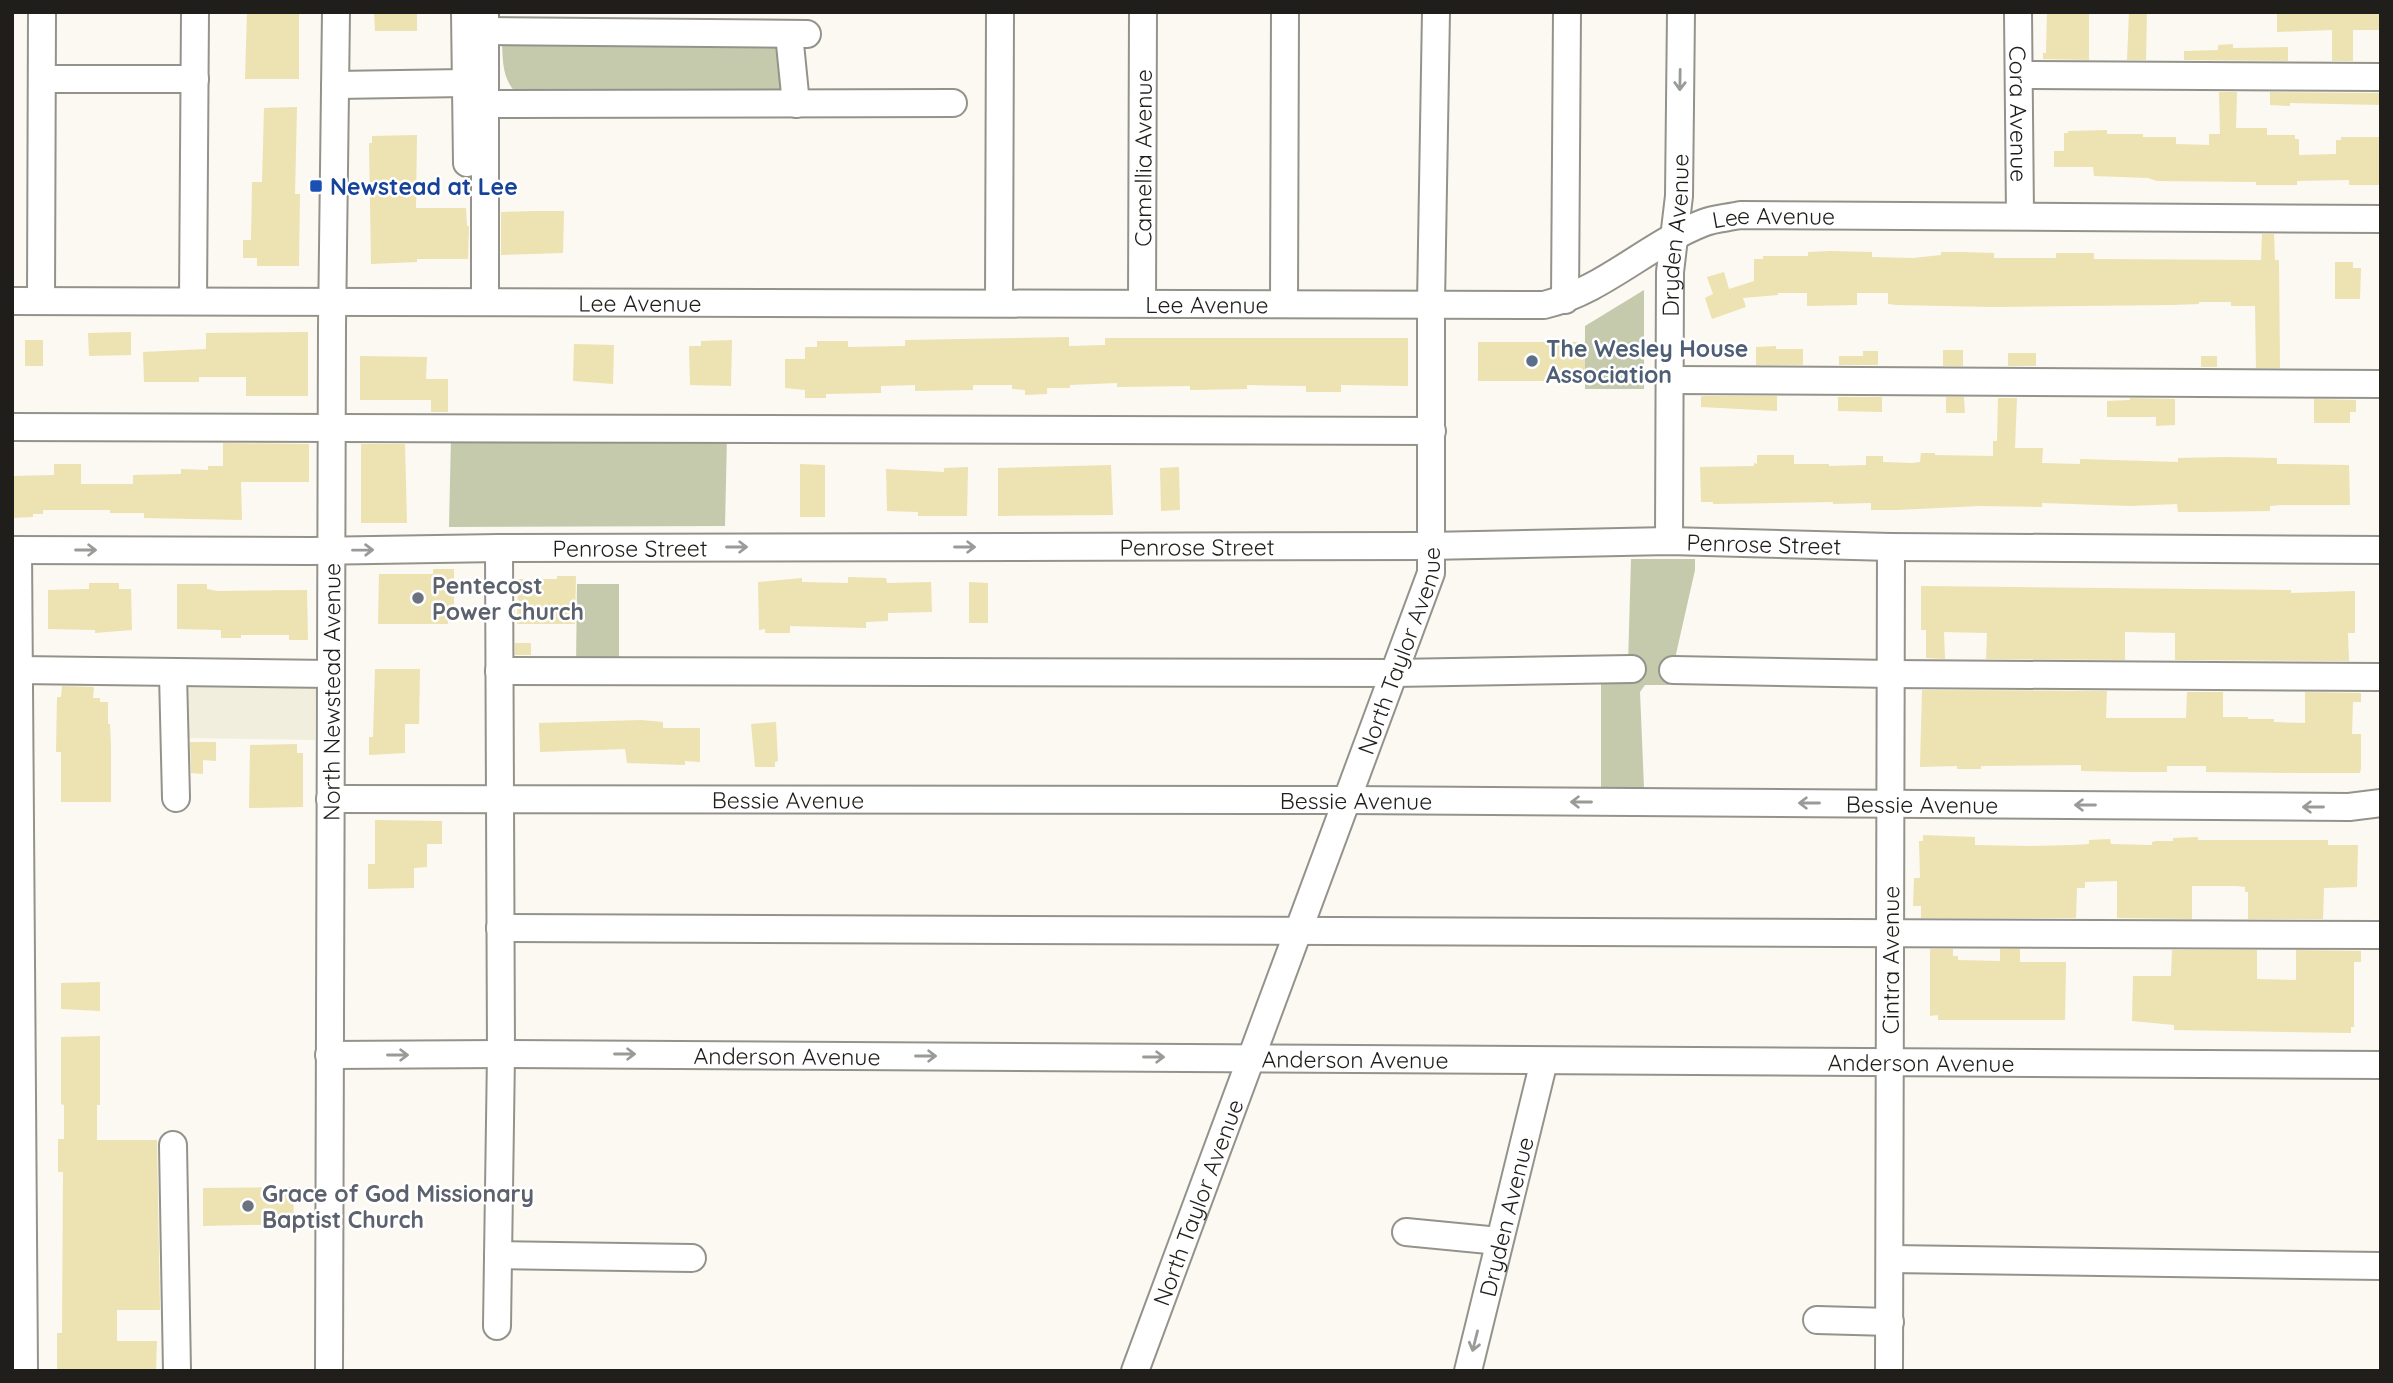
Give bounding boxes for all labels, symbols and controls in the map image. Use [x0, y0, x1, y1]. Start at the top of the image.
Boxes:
street label: Cora Avenue [2004, 46, 2034, 182]
street label: Camellia Avenue [1128, 69, 1157, 247]
one-way arrow [1673, 69, 1687, 92]
street label: Dryden Avenue [1655, 154, 1694, 317]
place label: Newstead at Lee [330, 172, 518, 201]
marker: Newstead at Lee [308, 178, 324, 194]
street label: Lee Avenue [1710, 200, 1835, 234]
street label: Lee Avenue [578, 288, 702, 317]
street label: Lee Avenue [1145, 289, 1269, 319]
place label: The Wesley House Association [1546, 334, 1748, 389]
marker: The Wesley House Association [1524, 353, 1540, 369]
street label: Penrose Street [1686, 527, 1842, 560]
street label: Penrose Street [1119, 532, 1275, 561]
street label: Penrose Street [552, 533, 708, 562]
one-way arrow [726, 540, 749, 554]
one-way arrow [953, 540, 976, 554]
one-way arrow [75, 543, 98, 557]
one-way arrow [351, 544, 374, 557]
street label: North Taylor Avenue [1351, 547, 1446, 758]
street label: North Newstead Avenue [316, 563, 346, 821]
place label: Pentecost Power Church [432, 571, 584, 626]
marker: Pentecost Power Church [410, 590, 426, 606]
street label: Bessie Avenue [712, 785, 864, 814]
street label: Bessie Avenue [1280, 785, 1432, 815]
street label: Bessie Avenue [1846, 789, 1998, 819]
one-way arrow [1570, 795, 1593, 808]
one-way arrow [1798, 796, 1821, 810]
one-way arrow [2074, 798, 2097, 812]
one-way arrow [2302, 800, 2325, 814]
street label: Cintra Avenue [1875, 886, 1905, 1034]
street label: Anderson Avenue [693, 1041, 881, 1071]
street label: Anderson Avenue [1261, 1044, 1449, 1074]
street label: Anderson Avenue [1827, 1047, 2015, 1077]
one-way arrow [386, 1048, 409, 1061]
one-way arrow [613, 1048, 636, 1061]
one-way arrow [914, 1049, 937, 1063]
one-way arrow [1142, 1050, 1165, 1064]
street label: North Taylor Avenue [1146, 1095, 1249, 1310]
street label: Dryden Avenue [1472, 1134, 1539, 1299]
place label: Grace of God Missionary Baptist Church [262, 1179, 534, 1234]
marker: Grace of God Missionary Baptist Church [240, 1198, 256, 1214]
one-way arrow [1468, 1330, 1481, 1352]

